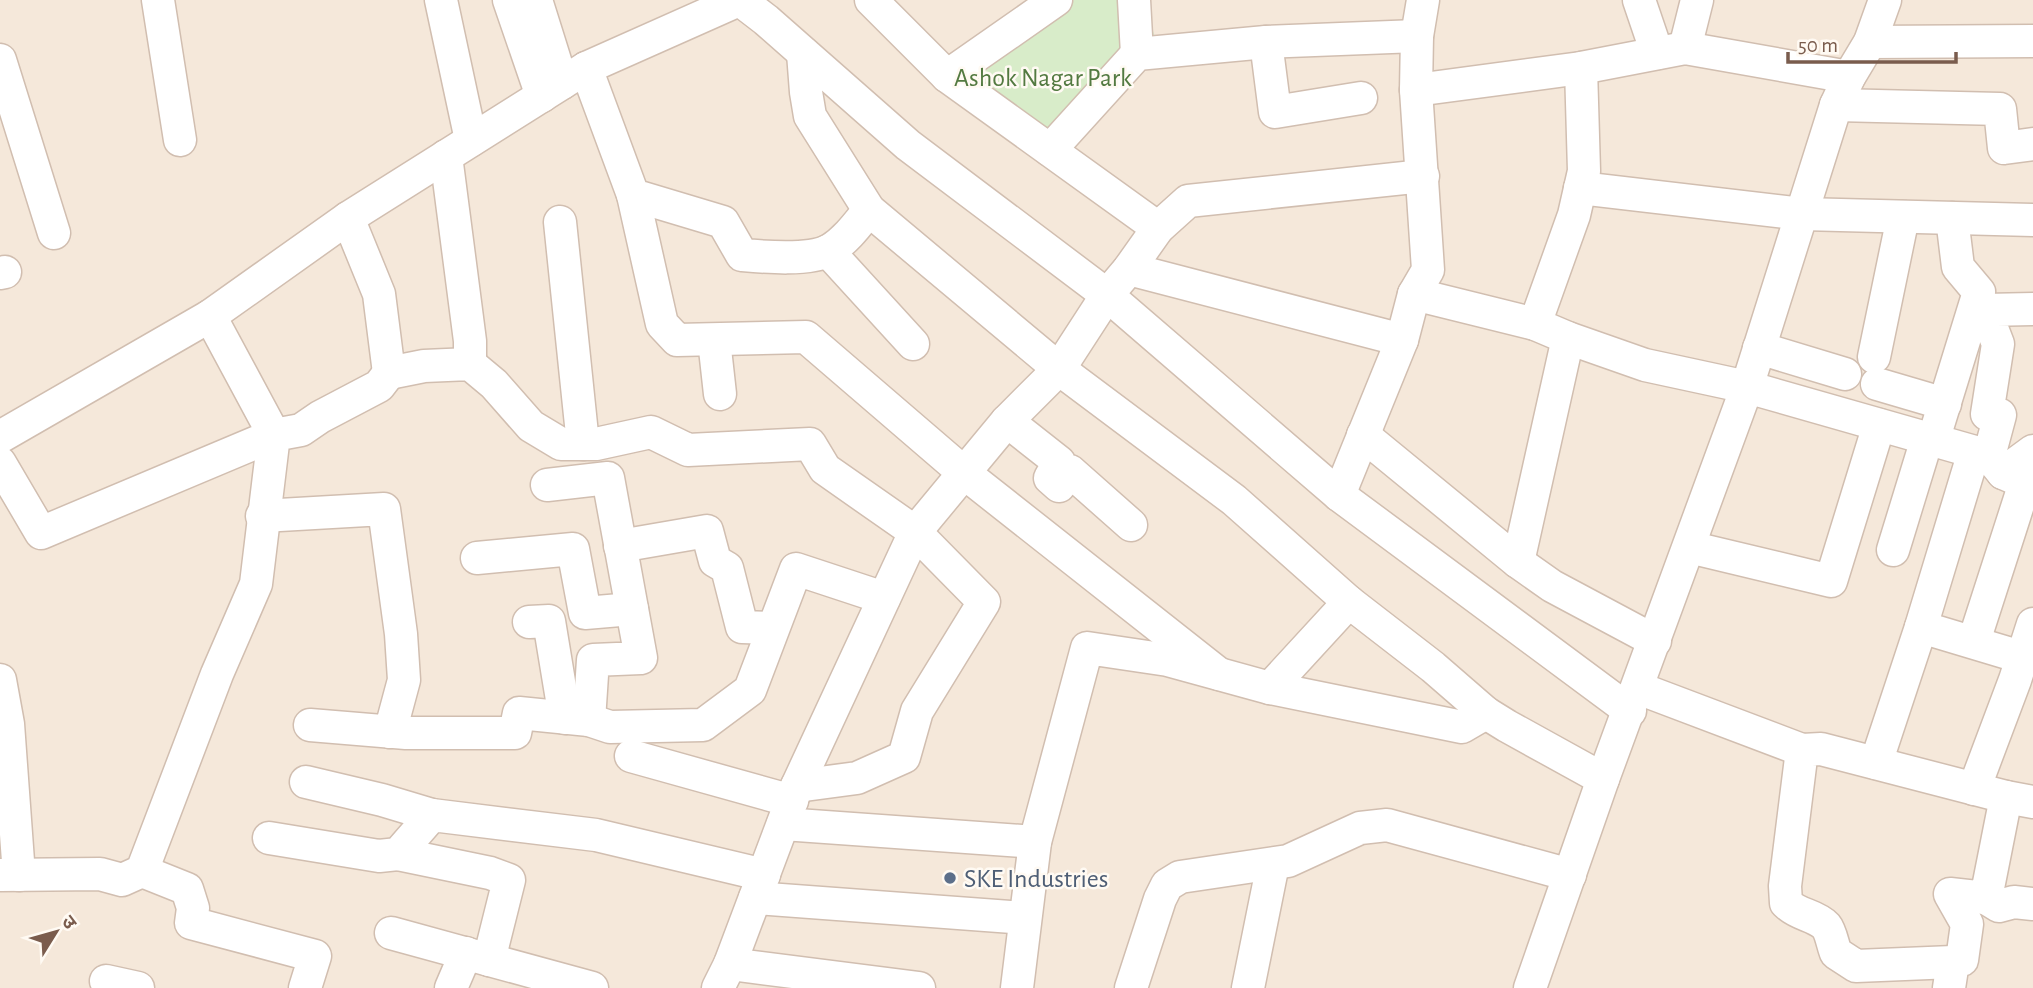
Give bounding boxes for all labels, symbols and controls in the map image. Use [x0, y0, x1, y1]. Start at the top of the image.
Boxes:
scale bar [1788, 21, 1956, 65]
text: 50 m [1798, 35, 1838, 56]
park label: Ashok Nagar Park [954, 65, 1132, 91]
place label: SKE Industries [964, 866, 1108, 892]
marker: SKE Industries [942, 870, 958, 886]
north arrow [21, 897, 91, 967]
text: उ [57, 913, 80, 934]

